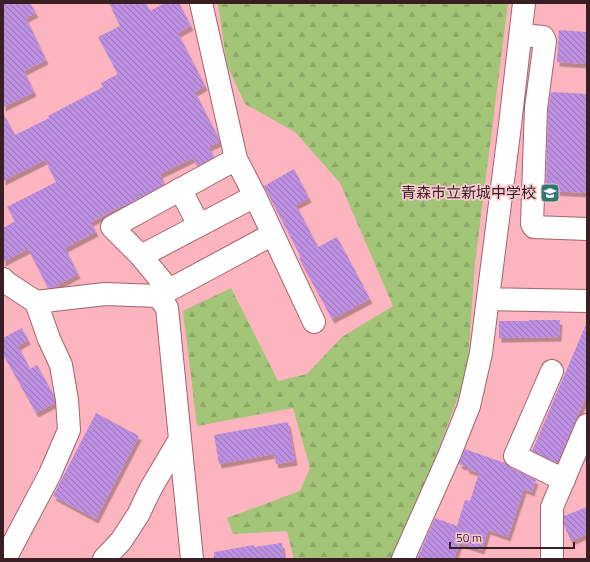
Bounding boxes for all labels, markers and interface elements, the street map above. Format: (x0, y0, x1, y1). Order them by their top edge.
place label: 青森市立新城中学校 (401, 181, 536, 204)
school or university icon: 青森市立新城中学校 (539, 182, 561, 204)
scale bar (450, 524, 574, 550)
text: 50 m (456, 528, 482, 547)

